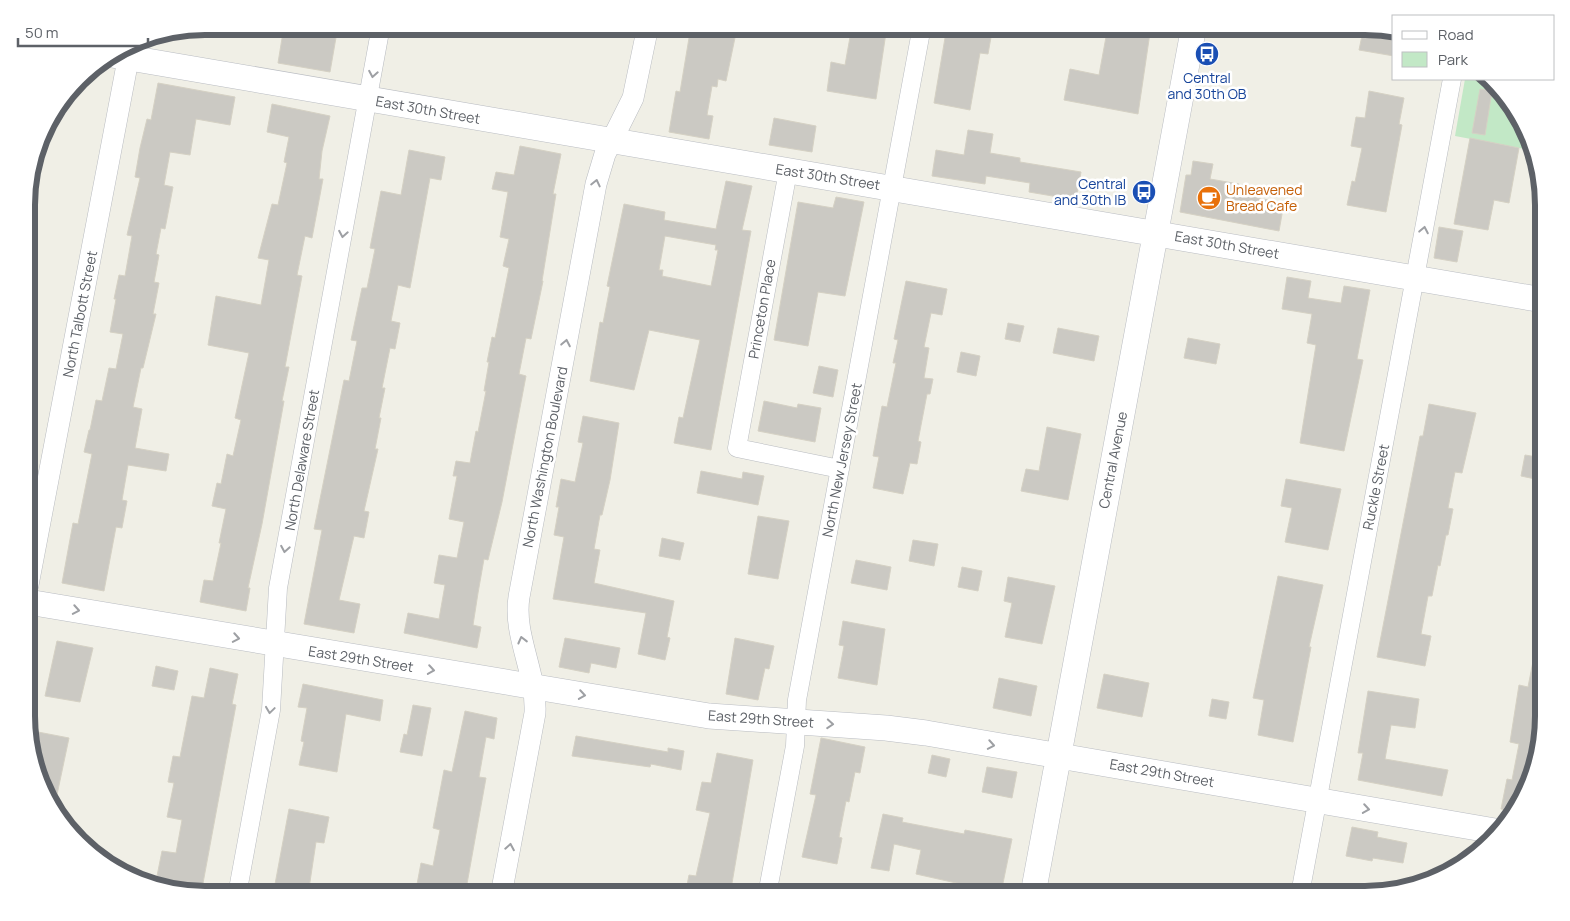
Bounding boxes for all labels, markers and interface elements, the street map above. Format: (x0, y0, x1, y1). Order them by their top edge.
scale bar (18, 15, 148, 47)
legend (1392, 15, 1555, 80)
text: 50 m (25, 22, 59, 43)
text: Road (1438, 24, 1474, 45)
bus stop icon: Central and 30th OB (1194, 41, 1220, 67)
text: Park (1438, 49, 1468, 70)
place label: Central and 30th OB (1168, 68, 1247, 103)
one-way arrow (368, 70, 378, 79)
street label: East 30th Street (374, 91, 482, 128)
street label: East 30th Street (774, 159, 882, 194)
place label: Central and 30th IB (1054, 174, 1126, 209)
one-way arrow (590, 179, 601, 188)
bus stop icon: Central and 30th IB (1131, 179, 1157, 205)
place label: Unleavened Bread Cafe (1226, 180, 1303, 215)
cafe icon: Unleavened Bread Cafe (1196, 185, 1222, 211)
street label: East 30th Street (1173, 226, 1281, 263)
one-way arrow (1418, 226, 1428, 234)
one-way arrow (339, 230, 349, 238)
street label: North Talbott Street (58, 248, 101, 379)
street label: Princeton Place (743, 258, 780, 360)
one-way arrow (561, 338, 571, 347)
street label: North Washington Boulevard (518, 365, 571, 549)
street label: North New Jersey Street (817, 381, 866, 539)
street label: North Delaware Street (280, 387, 323, 532)
street label: Central Avenue (1094, 410, 1131, 510)
street label: Ruckle Street (1358, 442, 1393, 532)
one-way arrow (280, 544, 291, 553)
one-way arrow (71, 605, 80, 615)
one-way arrow (231, 632, 240, 642)
one-way arrow (517, 636, 528, 645)
street label: East 29th Street (307, 641, 415, 676)
one-way arrow (426, 665, 435, 675)
one-way arrow (578, 690, 586, 700)
street label: East 29th Street (707, 705, 815, 732)
one-way arrow (266, 706, 276, 715)
one-way arrow (826, 719, 834, 730)
one-way arrow (987, 739, 995, 749)
street label: East 29th Street (1108, 754, 1216, 791)
one-way arrow (1361, 803, 1370, 813)
one-way arrow (505, 842, 515, 851)

